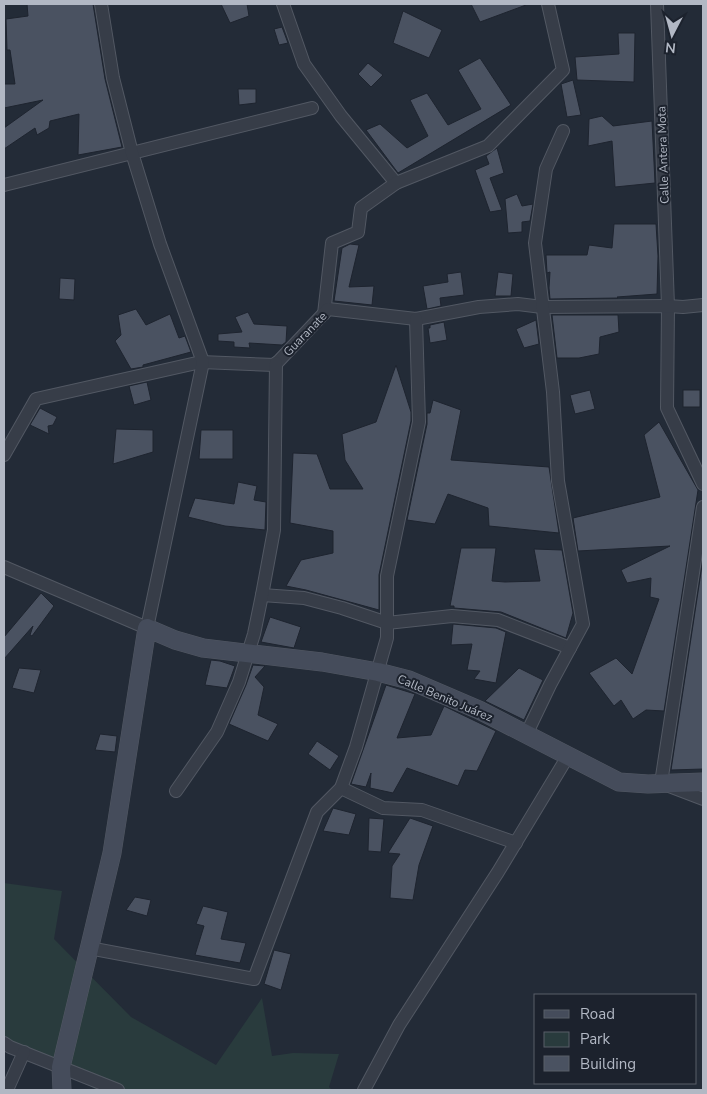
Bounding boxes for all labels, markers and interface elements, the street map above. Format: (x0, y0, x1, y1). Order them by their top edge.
north arrow (647, 10, 697, 60)
text: N (664, 37, 677, 57)
street label: Calle Antera Mota (653, 106, 673, 204)
street label: Guaranate (280, 308, 330, 360)
street label: Calle Benito Juárez (395, 671, 495, 725)
legend (534, 994, 697, 1084)
text: Road (580, 1004, 615, 1024)
text: Park (580, 1029, 610, 1049)
text: Building (580, 1054, 636, 1074)

